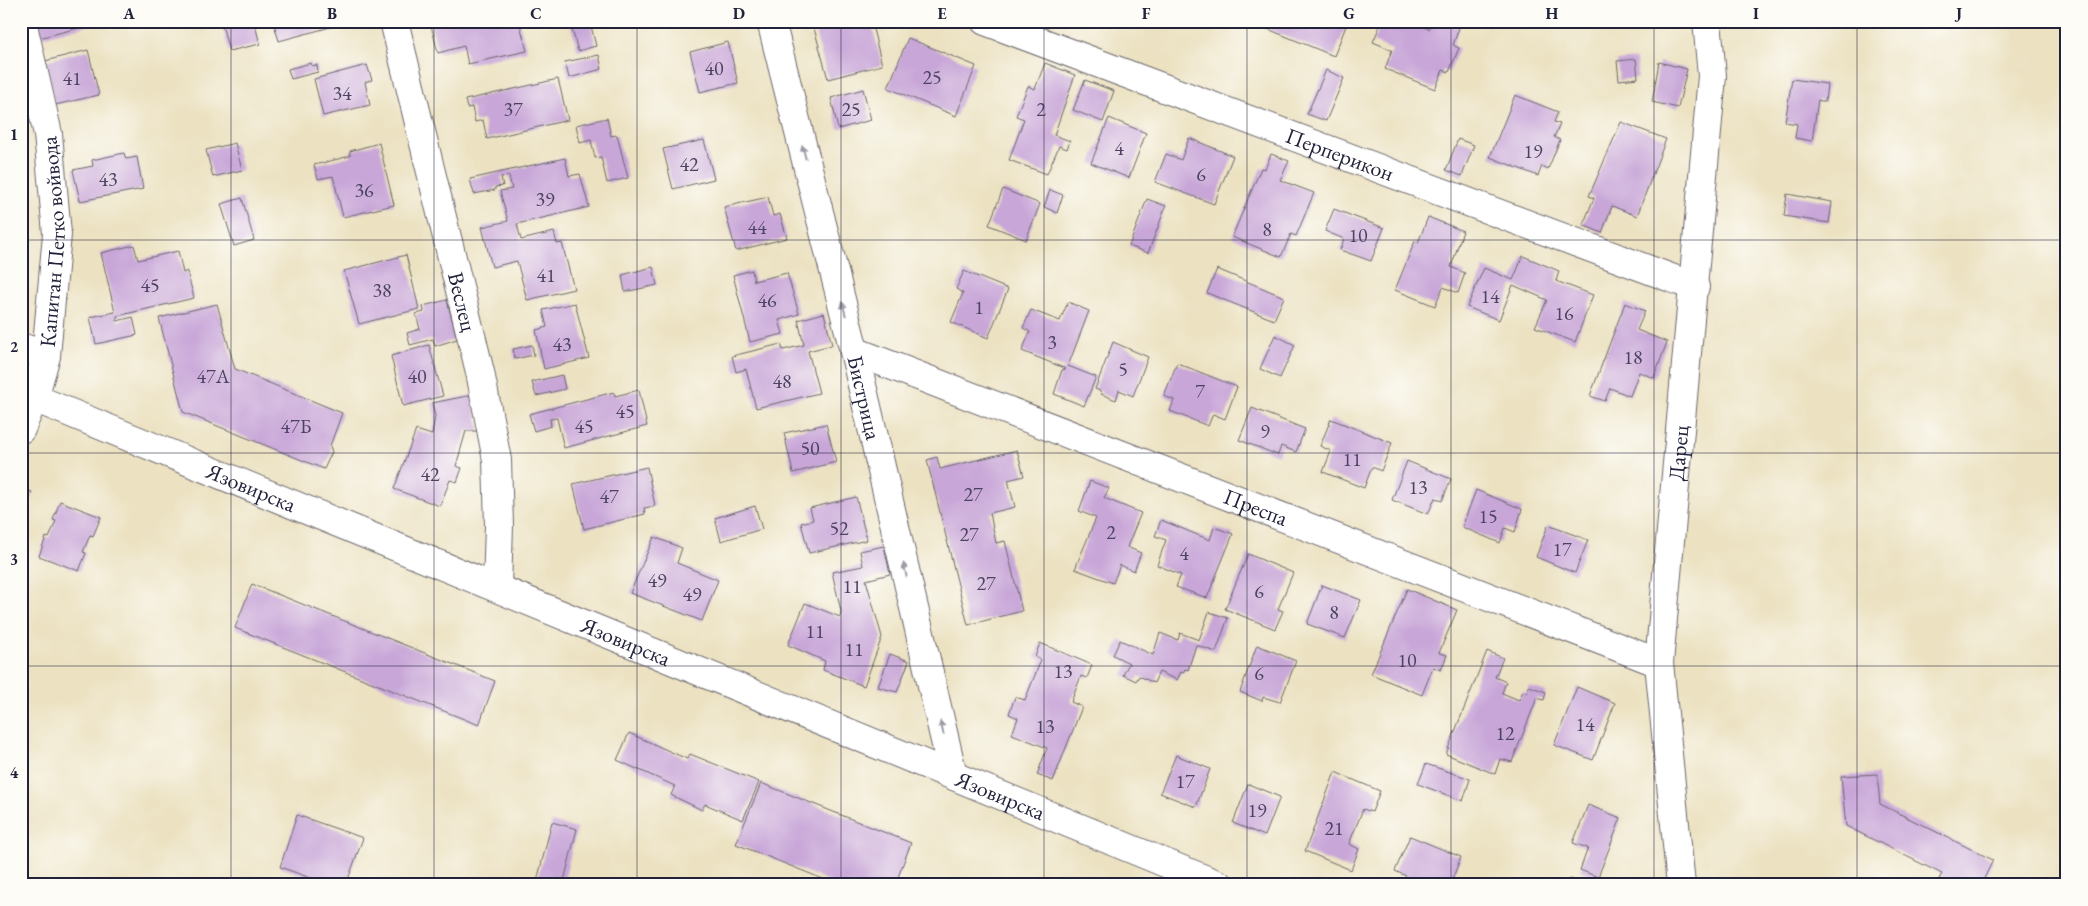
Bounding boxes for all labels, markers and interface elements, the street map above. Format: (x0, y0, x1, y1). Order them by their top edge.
text: A (122, 3, 135, 24)
text: B (327, 3, 337, 24)
text: C (530, 3, 542, 24)
text: D (733, 3, 745, 24)
text: E (937, 3, 947, 24)
text: F (1142, 3, 1151, 24)
text: G (1343, 3, 1355, 24)
text: H (1546, 3, 1559, 24)
text: I (1753, 3, 1759, 24)
text: J (1954, 3, 1962, 24)
house number: 40 (704, 55, 724, 81)
house number: 25 (922, 64, 942, 90)
house number: 41 (62, 65, 82, 91)
house number: 34 (332, 80, 352, 106)
house number: 37 (503, 96, 523, 122)
house number: 25 (841, 96, 861, 122)
house number: 2 (1036, 96, 1046, 122)
street label: Перперикон (1282, 121, 1398, 188)
text: 1 (10, 124, 18, 145)
street label: Капитан Петко войвода (33, 135, 72, 348)
house number: 4 (1114, 135, 1124, 161)
house number: 19 (1523, 138, 1543, 164)
one-way arrow (800, 144, 808, 159)
house number: 42 (679, 151, 699, 177)
house number: 6 (1196, 161, 1206, 187)
house number: 43 (98, 166, 118, 192)
house number: 36 (354, 177, 374, 203)
house number: 39 (535, 186, 555, 212)
house number: 44 (747, 214, 767, 240)
house number: 8 (1262, 216, 1272, 242)
house number: 10 (1348, 222, 1368, 248)
house number: 41 (536, 262, 556, 288)
street label: Веслец (441, 269, 484, 335)
house number: 45 (140, 272, 160, 298)
house number: 38 (372, 277, 392, 303)
house number: 14 (1480, 283, 1500, 309)
house number: 46 (757, 287, 777, 313)
house number: 1 (974, 294, 984, 320)
house number: 16 (1554, 300, 1574, 326)
one-way arrow (839, 302, 847, 317)
house number: 3 (1047, 329, 1057, 355)
house number: 43 (552, 331, 572, 357)
text: 2 (10, 336, 19, 357)
house number: 18 (1623, 344, 1643, 370)
street label: Бистрица (841, 353, 888, 443)
house number: 5 (1118, 356, 1128, 382)
house number: 47А (196, 363, 230, 389)
house number: 40 (407, 363, 427, 389)
house number: 48 (772, 368, 792, 394)
house number: 7 (1195, 378, 1205, 404)
house number: 45 (615, 398, 635, 424)
house number: 47Б (281, 413, 312, 439)
house number: 45 (574, 413, 594, 439)
house number: 9 (1260, 418, 1270, 444)
street label: Дарец (1662, 423, 1695, 482)
house number: 50 (800, 435, 820, 461)
house number: 11 (1342, 446, 1362, 472)
street label: Язовирска (201, 456, 300, 519)
house number: 42 (420, 461, 440, 487)
house number: 13 (1408, 474, 1428, 500)
house number: 27 (963, 481, 983, 507)
street label: Преспа (1219, 482, 1292, 533)
house number: 47 (599, 483, 619, 509)
house number: 15 (1478, 503, 1498, 529)
house number: 52 (829, 515, 849, 541)
house number: 2 (1106, 519, 1116, 545)
house number: 27 (959, 521, 979, 547)
house number: 17 (1552, 536, 1572, 562)
house number: 4 (1179, 540, 1189, 566)
text: 3 (10, 549, 18, 570)
one-way arrow (901, 562, 909, 577)
house number: 49 (647, 567, 667, 593)
house number: 27 (976, 570, 996, 596)
house number: 11 (842, 573, 862, 599)
house number: 6 (1254, 578, 1264, 604)
house number: 49 (682, 581, 702, 607)
house number: 8 (1329, 599, 1339, 625)
street label: Язовирска (576, 610, 675, 673)
house number: 11 (805, 618, 825, 644)
house number: 11 (844, 636, 864, 662)
house number: 10 (1397, 647, 1417, 673)
house number: 13 (1053, 658, 1073, 684)
house number: 6 (1254, 660, 1264, 686)
house number: 14 (1575, 711, 1595, 737)
house number: 13 (1035, 713, 1055, 739)
one-way arrow (938, 720, 946, 735)
house number: 12 (1495, 720, 1515, 746)
text: 4 (10, 762, 19, 783)
street label: Язовирска (950, 764, 1050, 827)
house number: 17 (1175, 768, 1195, 794)
house number: 19 (1247, 797, 1267, 823)
house number: 21 (1324, 815, 1344, 841)

